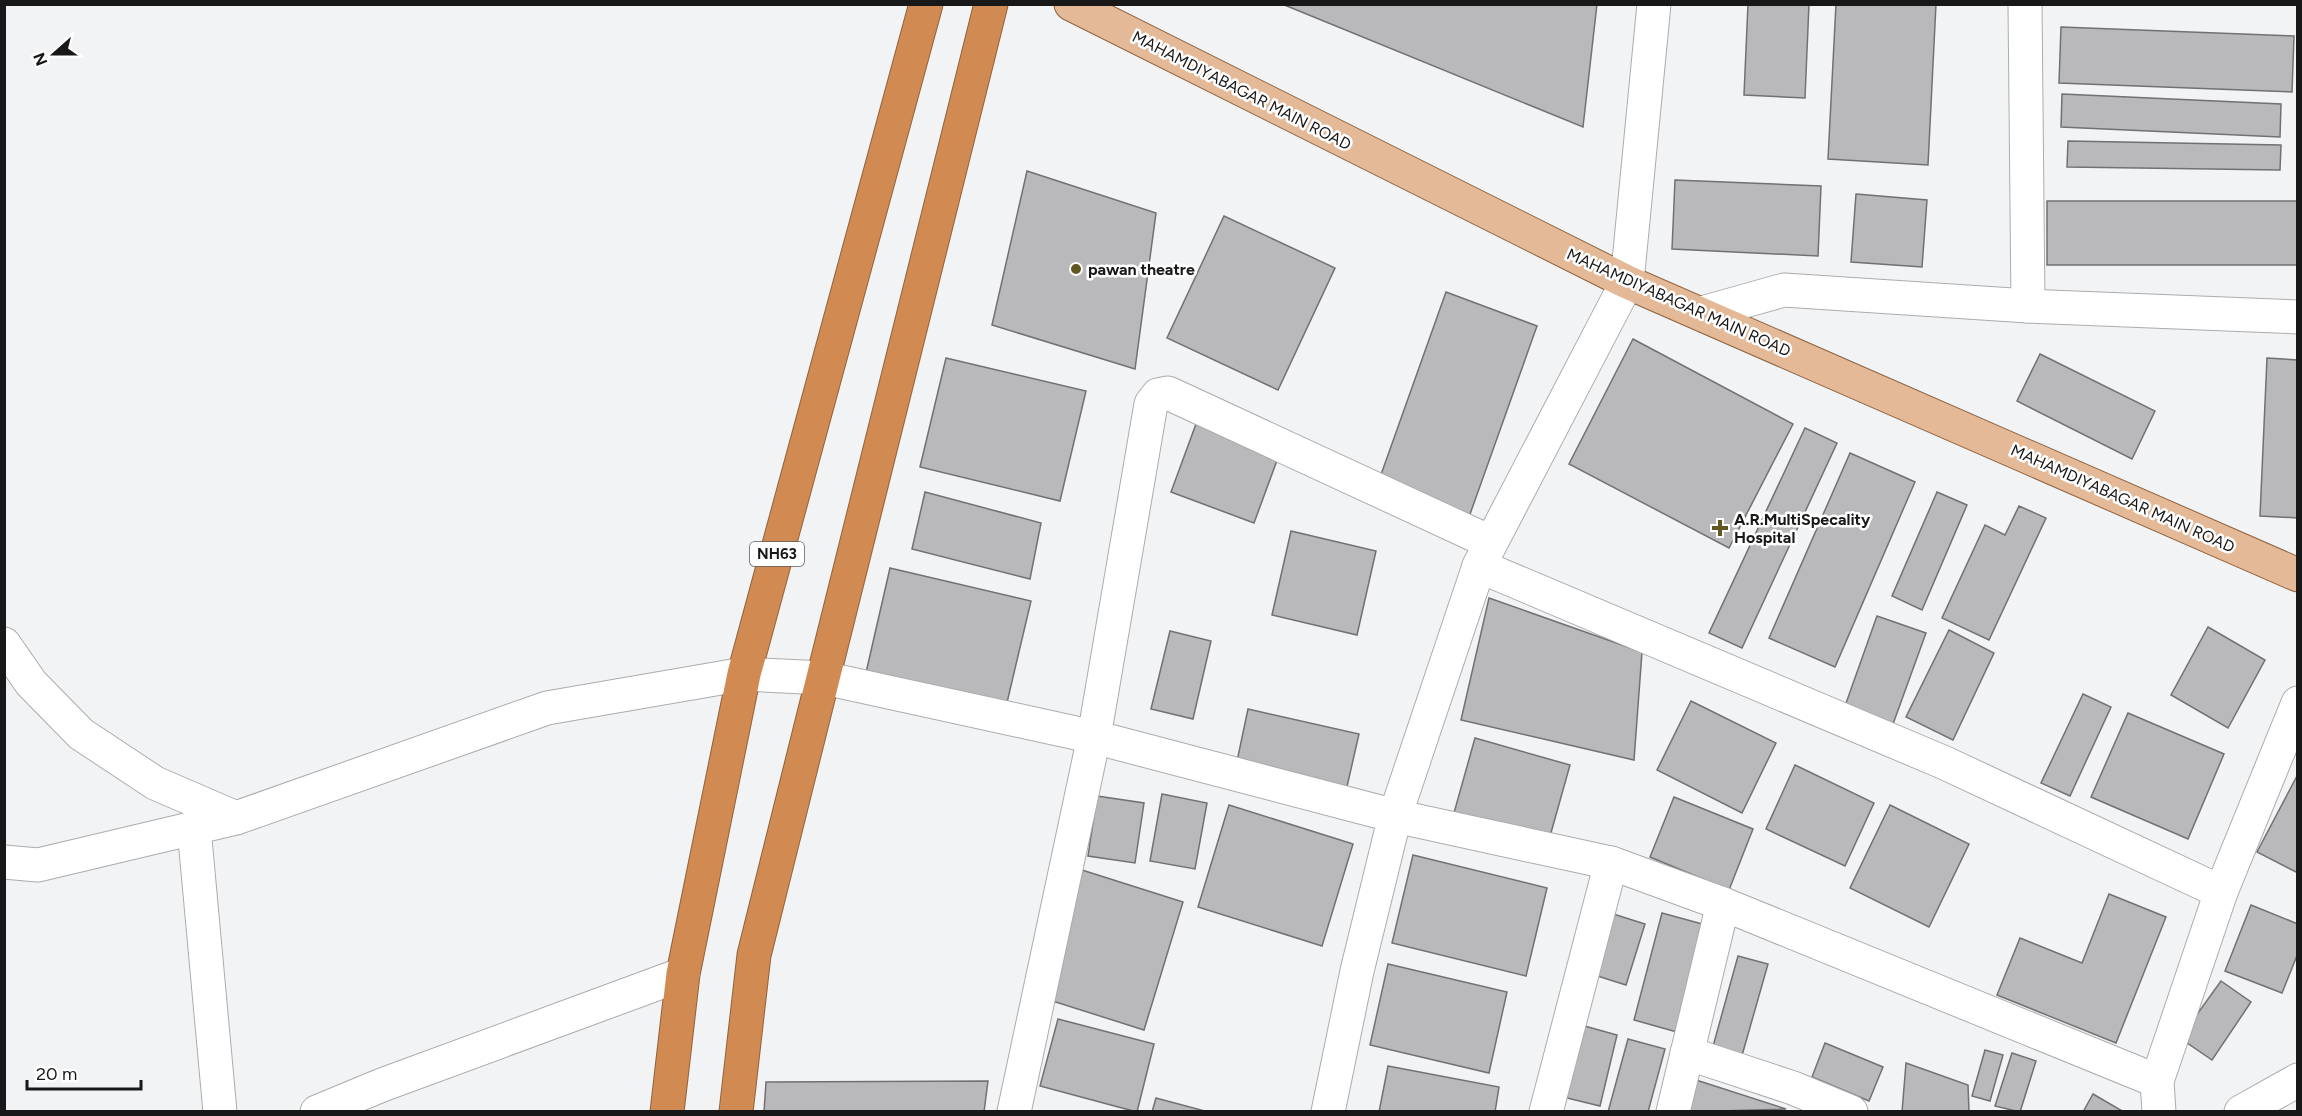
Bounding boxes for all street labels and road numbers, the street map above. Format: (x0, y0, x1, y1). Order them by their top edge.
street label: MAHAMDIYABAGAR MAIN ROAD (1129, 27, 1354, 154)
street label: MAHAMDIYABAGAR MAIN ROAD (1564, 244, 1794, 361)
street label: MAHAMDIYABAGAR MAIN ROAD (2008, 440, 2238, 557)
road number: NH63 (750, 542, 804, 566)

